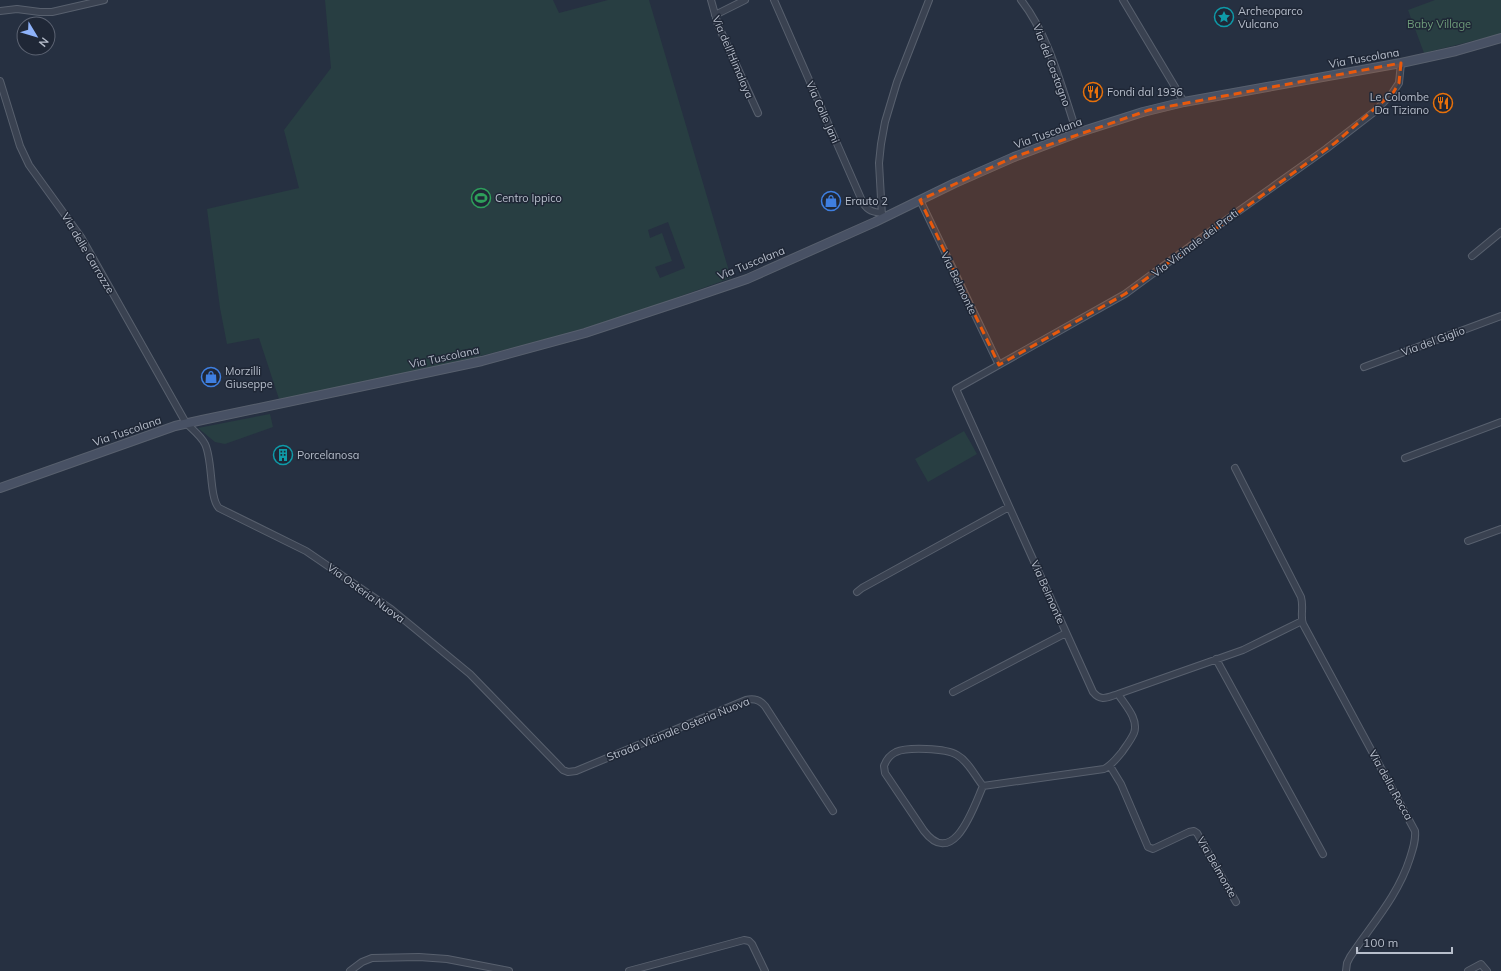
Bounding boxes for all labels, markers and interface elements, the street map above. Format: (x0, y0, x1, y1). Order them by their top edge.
place label: Archeoparco Vulcano (1238, 4, 1303, 31)
place icon: Archeoparco Vulcano (1213, 6, 1235, 28)
street label: Via dell'Himalaya (709, 13, 757, 101)
north arrow (16, 16, 56, 56)
park label: Baby Village (1407, 17, 1471, 31)
street label: Via del Castagno (1030, 22, 1074, 108)
text: N (36, 35, 52, 50)
street label: Via Tuscolana (1328, 45, 1400, 71)
street label: Via Colle Jani (803, 79, 843, 145)
restaurant icon: Fondi dal 1936 (1082, 81, 1104, 103)
place label: Fondi dal 1936 (1107, 85, 1183, 99)
place label: Le Colombe Da Tiziano (1370, 90, 1429, 117)
restaurant icon: Le Colombe Da Tiziano (1432, 92, 1454, 114)
street label: Via Tuscolana (1012, 114, 1084, 152)
sports icon: Centro Ippico (470, 187, 492, 209)
shop icon: Erauto 2 (820, 190, 842, 212)
place label: Centro Ippico (495, 191, 562, 205)
place label: Erauto 2 (845, 194, 888, 208)
street label: Via Vicinale dei Prati (1149, 206, 1241, 280)
street label: Via delle Carrozze (58, 210, 118, 296)
street label: Via Tuscolana (715, 243, 787, 283)
street label: Via Belmonte (938, 249, 980, 317)
street label: Via del Giglio (1399, 323, 1467, 359)
street label: Via Tuscolana (408, 343, 480, 371)
place label: Morzilli Giuseppe (225, 364, 273, 391)
shop icon: Morzilli Giuseppe (200, 366, 222, 388)
street label: Via Tuscolana (91, 413, 163, 449)
building icon: Porcelanosa (272, 444, 294, 466)
place label: Porcelanosa (297, 448, 359, 462)
street label: Via Belmonte (1028, 558, 1068, 626)
street label: Via Osteria Nuova (324, 560, 408, 626)
street label: Strada Vicinale Osteria Nuova (604, 694, 752, 764)
street label: Via della Rocca (1366, 747, 1416, 823)
street label: Via Belmonte (1194, 834, 1240, 900)
scale bar (1357, 929, 1452, 955)
text: 100 m (1363, 935, 1398, 950)

